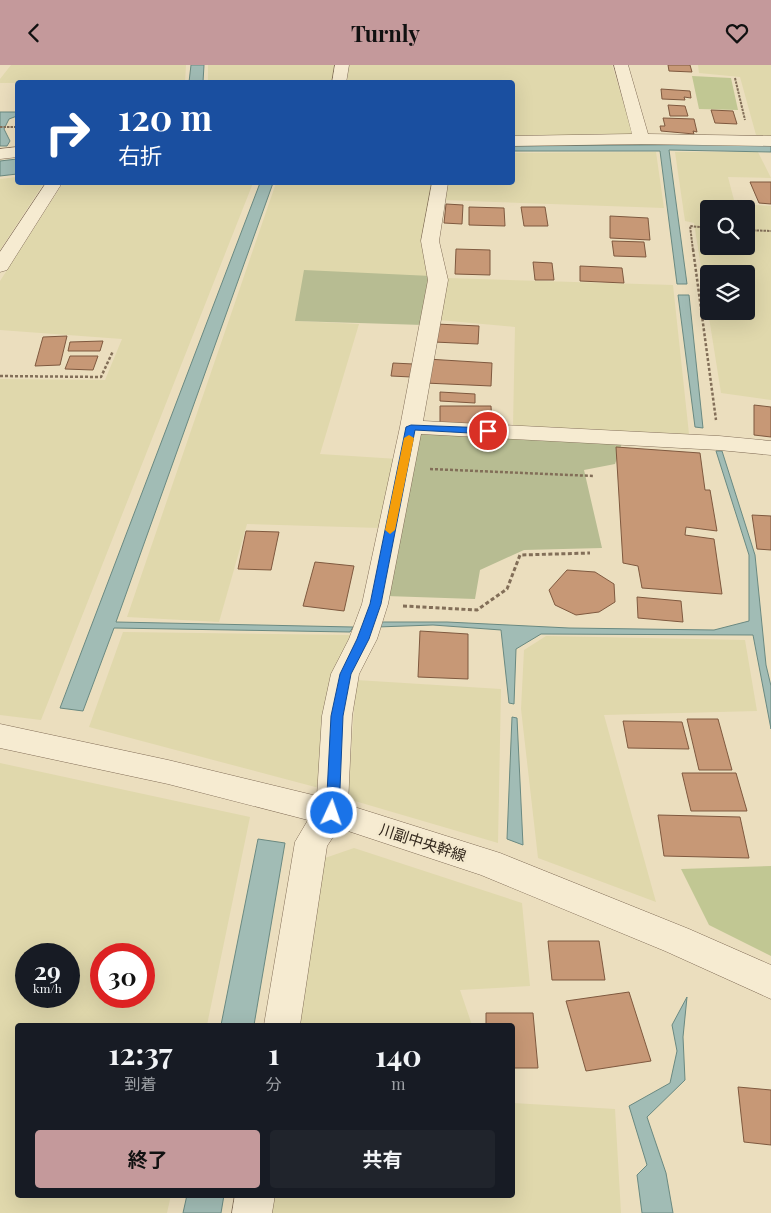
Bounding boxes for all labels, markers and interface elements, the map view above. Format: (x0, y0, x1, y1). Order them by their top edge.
text: Turnly (351, 18, 420, 48)
icon: back (20, 19, 48, 47)
icon: heart (723, 19, 751, 47)
text: 120 m (118, 93, 212, 140)
icon: right (35, 100, 100, 165)
text: 右折 (118, 140, 162, 170)
map controls (700, 200, 755, 320)
button: search (700, 200, 755, 255)
button: layers (700, 265, 755, 320)
pin (467, 410, 509, 452)
icon: arrive (474, 417, 502, 445)
position arrow (305, 786, 357, 838)
street label: 川副中央幹線 (377, 819, 469, 865)
speed limit sign: 30 (90, 943, 155, 1008)
text: 29 (34, 953, 61, 986)
text: km/h (33, 980, 62, 996)
text: 12:37 (108, 1033, 172, 1073)
text: 1 (268, 1033, 279, 1073)
text: 140 (375, 1035, 422, 1075)
text: 到着 (124, 1073, 156, 1094)
text: 分 (266, 1073, 282, 1094)
text: m (391, 1073, 405, 1094)
button: 終了 (35, 1130, 260, 1188)
button: 共有 (270, 1130, 495, 1188)

